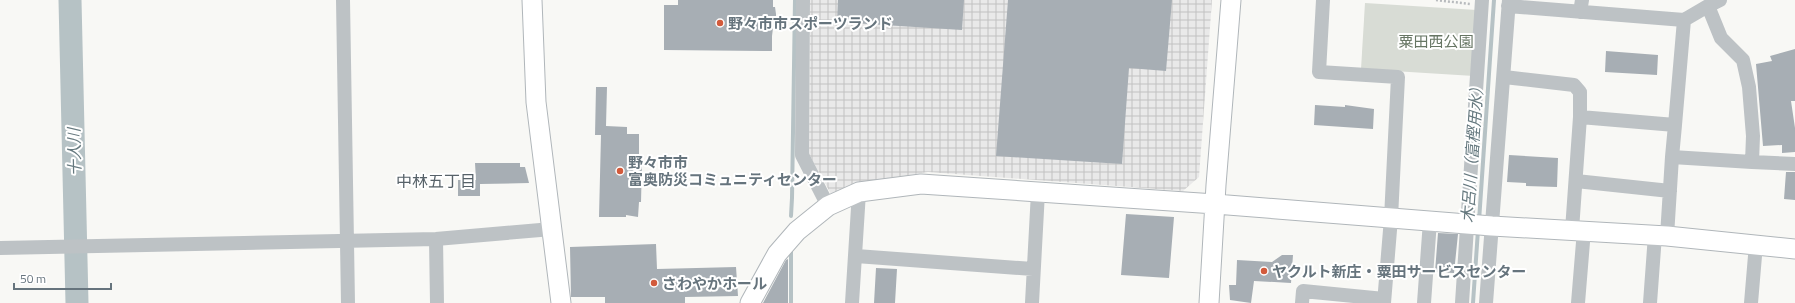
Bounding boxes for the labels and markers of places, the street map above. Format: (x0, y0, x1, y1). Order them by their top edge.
place label: 野々市市スポーツランド (728, 12, 893, 35)
marker: 野々市市スポーツランド (715, 18, 725, 28)
place label: 野々市市 富奥防災コミュニティセンター (628, 151, 837, 191)
marker: 野々市市 富奥防災コミュニティセンター (615, 166, 625, 176)
place label: ヤクルト新庄・粟田サービスセンター (1272, 260, 1527, 283)
marker: ヤクルト新庄・粟田サービスセンター (1259, 266, 1269, 276)
place label: さわやかホール (662, 272, 767, 295)
marker: さわやかホール (649, 278, 659, 288)

